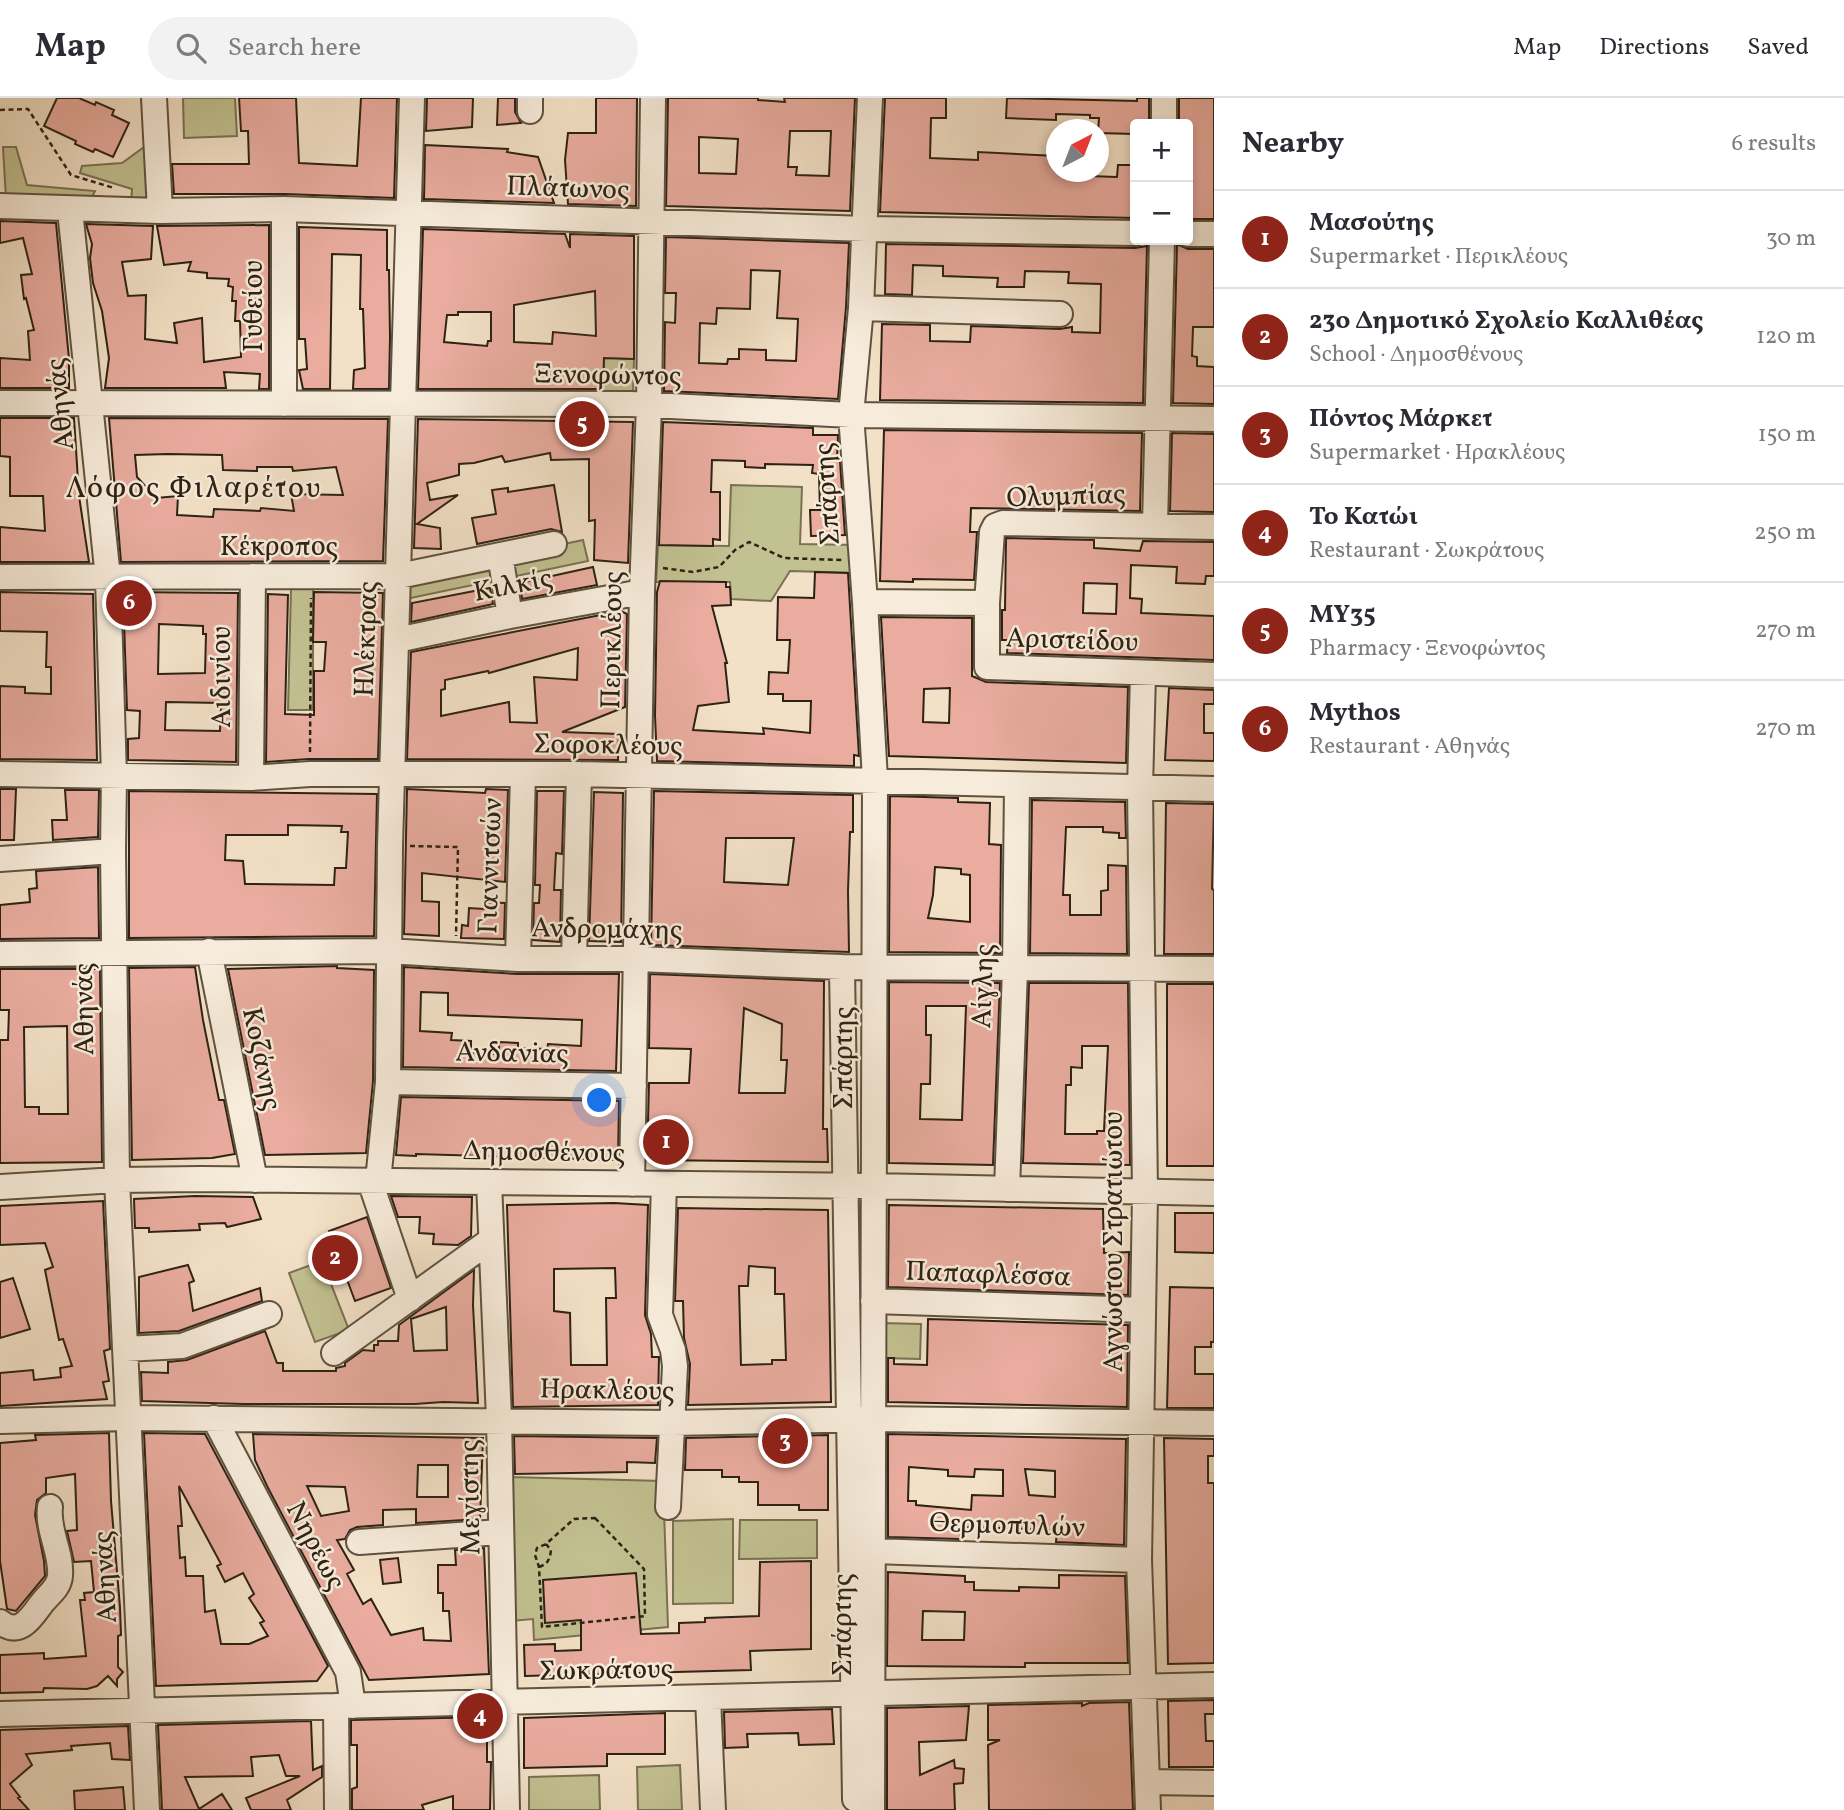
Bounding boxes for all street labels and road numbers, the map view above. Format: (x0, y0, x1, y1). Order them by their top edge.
street label: Πλάτωνος (506, 167, 630, 211)
street label: Γυθείου (235, 260, 274, 352)
street label: Ξενοφώντος (534, 355, 682, 397)
street label: Αθηνάς (37, 356, 85, 452)
street label: Σπάρτης (805, 441, 851, 547)
street label: Ολυμπίας (1006, 475, 1126, 519)
street label: Κέκροπος (220, 528, 338, 567)
street label: Κιλκίς (470, 559, 556, 613)
street label: Περικλέους (592, 571, 634, 709)
street label: Ηλέκτρας (345, 580, 389, 698)
street label: Αριστείδου (1005, 619, 1139, 663)
street label: Αιδινίου (203, 626, 242, 728)
street label: Σοφοκλέους (533, 725, 683, 767)
street label: Γιαννιτσών (469, 797, 513, 935)
street label: Ανδρομάχης (531, 909, 683, 951)
street label: Αίγλης (963, 943, 1005, 1029)
street label: Αθηνάς (65, 962, 105, 1056)
street label: Κοζάνης (231, 1004, 291, 1114)
street label: Σπάρτης (825, 1006, 864, 1110)
street label: Ανδανiας (455, 1034, 569, 1074)
street label: Αγνώστου Στρατιώτου (1095, 1111, 1134, 1373)
street label: Δημοσθένους (462, 1132, 626, 1174)
street label: Παπαφλέσσα (904, 1253, 1072, 1297)
street label: Ηρακλέους (539, 1370, 675, 1412)
street label: Μεγίστης (450, 1439, 492, 1555)
street label: Νηρέως (275, 1495, 355, 1597)
street label: Θερμοπυλών (929, 1504, 1086, 1548)
street label: Αθηνάς (84, 1530, 128, 1624)
street label: Σπάρτης (824, 1573, 863, 1677)
street label: Σωκράτους (538, 1650, 674, 1692)

